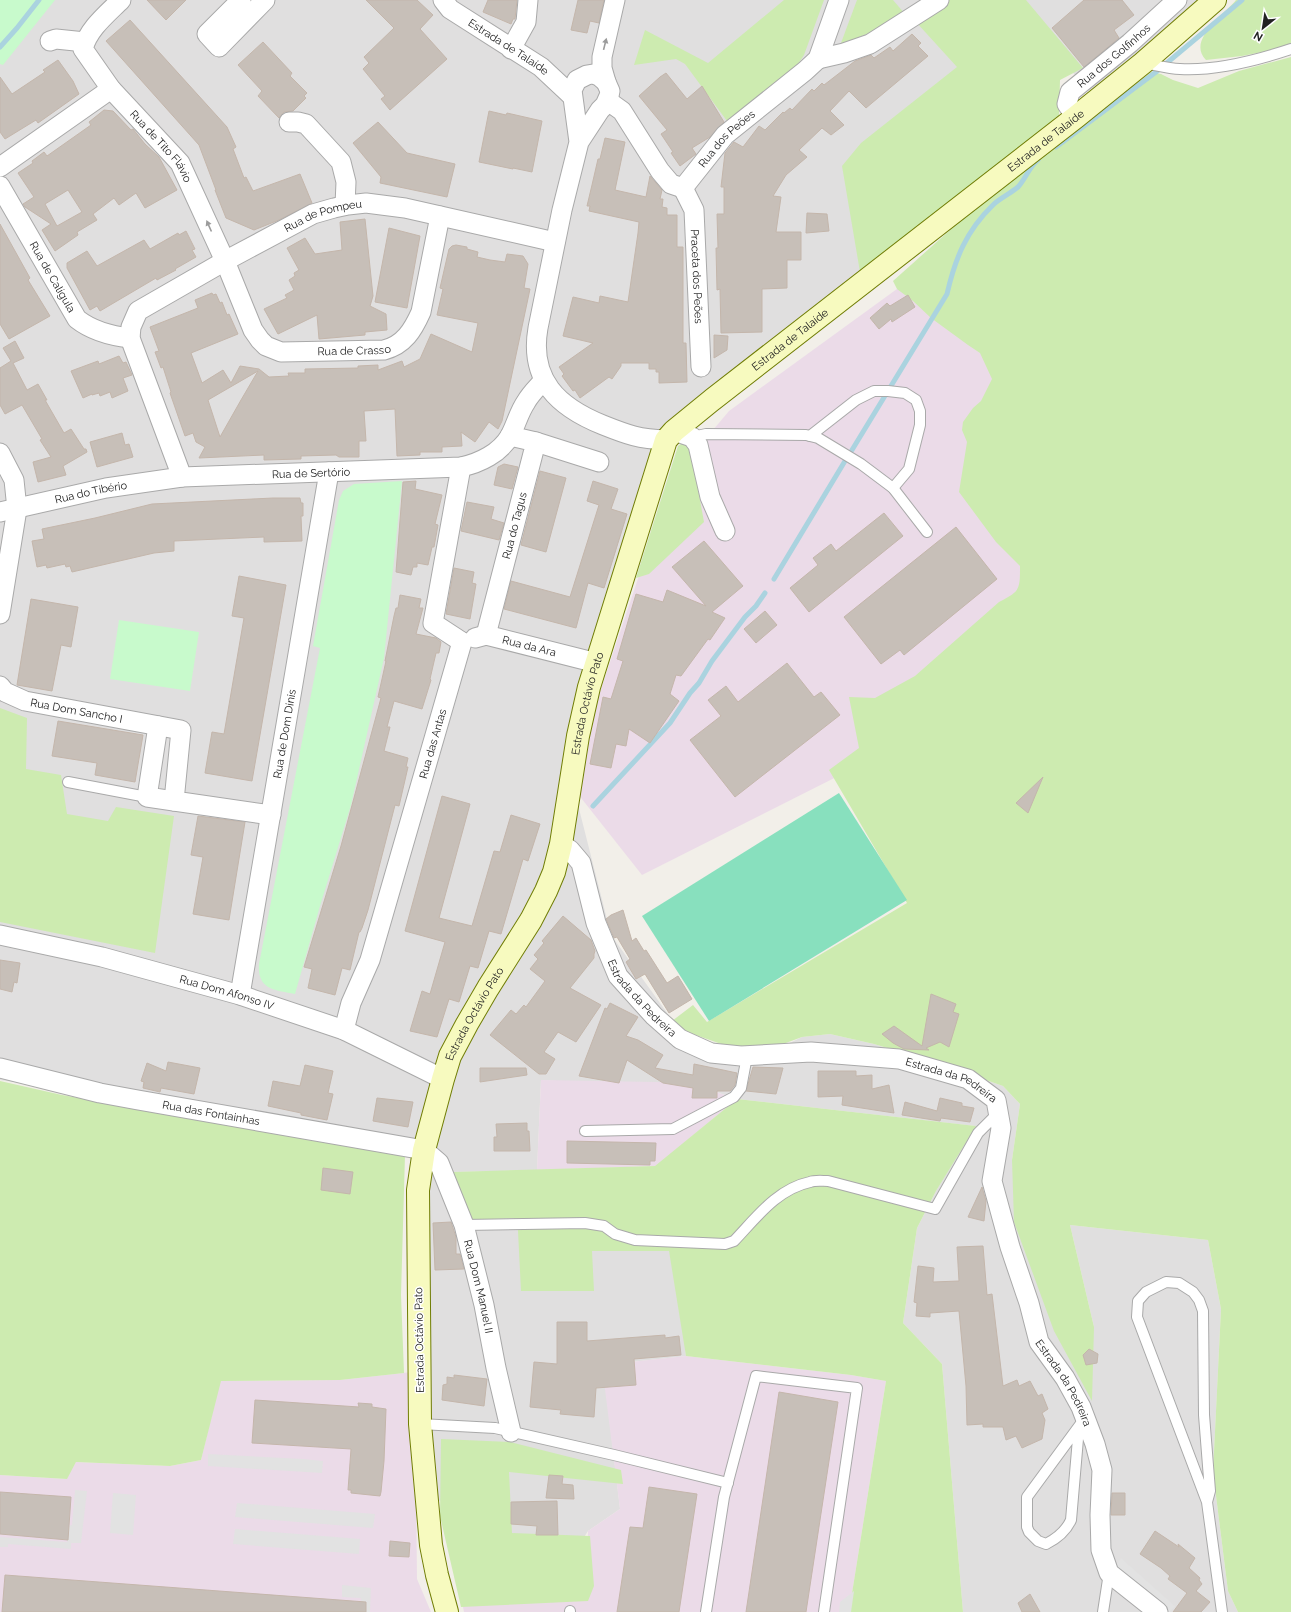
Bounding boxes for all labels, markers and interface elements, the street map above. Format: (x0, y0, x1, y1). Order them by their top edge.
north arrow (1243, 8, 1283, 48)
street label: Estrada de Talaíde (466, 16, 552, 78)
street label: Rua dos Golfinhos (1075, 22, 1153, 90)
text: N (1251, 28, 1265, 44)
one-way arrow (603, 37, 609, 50)
street label: Estrada de Talaíde (1005, 107, 1087, 175)
street label: Rua de Tito Flávio (127, 108, 194, 185)
street label: Rua dos Peões (696, 108, 758, 170)
street label: Rua de Pompeu (282, 198, 363, 235)
one-way arrow (206, 220, 212, 231)
street label: Praceta dos Peões (688, 229, 705, 324)
street label: Rua de Calígula (27, 239, 78, 315)
street label: Estrada de Talaíde (749, 306, 831, 374)
street label: Rua de Crasso (317, 342, 393, 358)
street label: Rua de Sertório (272, 466, 351, 481)
street label: Rua do Tibério (54, 479, 128, 506)
street label: Rua do Tagus (500, 491, 530, 561)
street label: Rua da Ara (501, 633, 557, 659)
street label: Estrada Octávio Pato (569, 650, 607, 756)
street label: Rua de Dom Dinis (271, 688, 299, 779)
street label: Rua Dom Sancho I (29, 696, 123, 726)
street label: Rua das Antas (417, 708, 449, 780)
street label: Estrada da Pedreira (605, 957, 679, 1040)
street label: Estrada Octávio Pato (443, 965, 507, 1062)
street label: Rua Dom Afonso IV (178, 973, 276, 1013)
street label: Estrada da Pedreira (904, 1055, 999, 1105)
street label: Rua das Fontainhas (161, 1098, 261, 1128)
street label: Rua Dom Manuel II (461, 1238, 495, 1334)
street label: Estrada Octávio Pato (412, 1287, 427, 1393)
street label: Estrada da Pedreira (1032, 1337, 1094, 1428)

